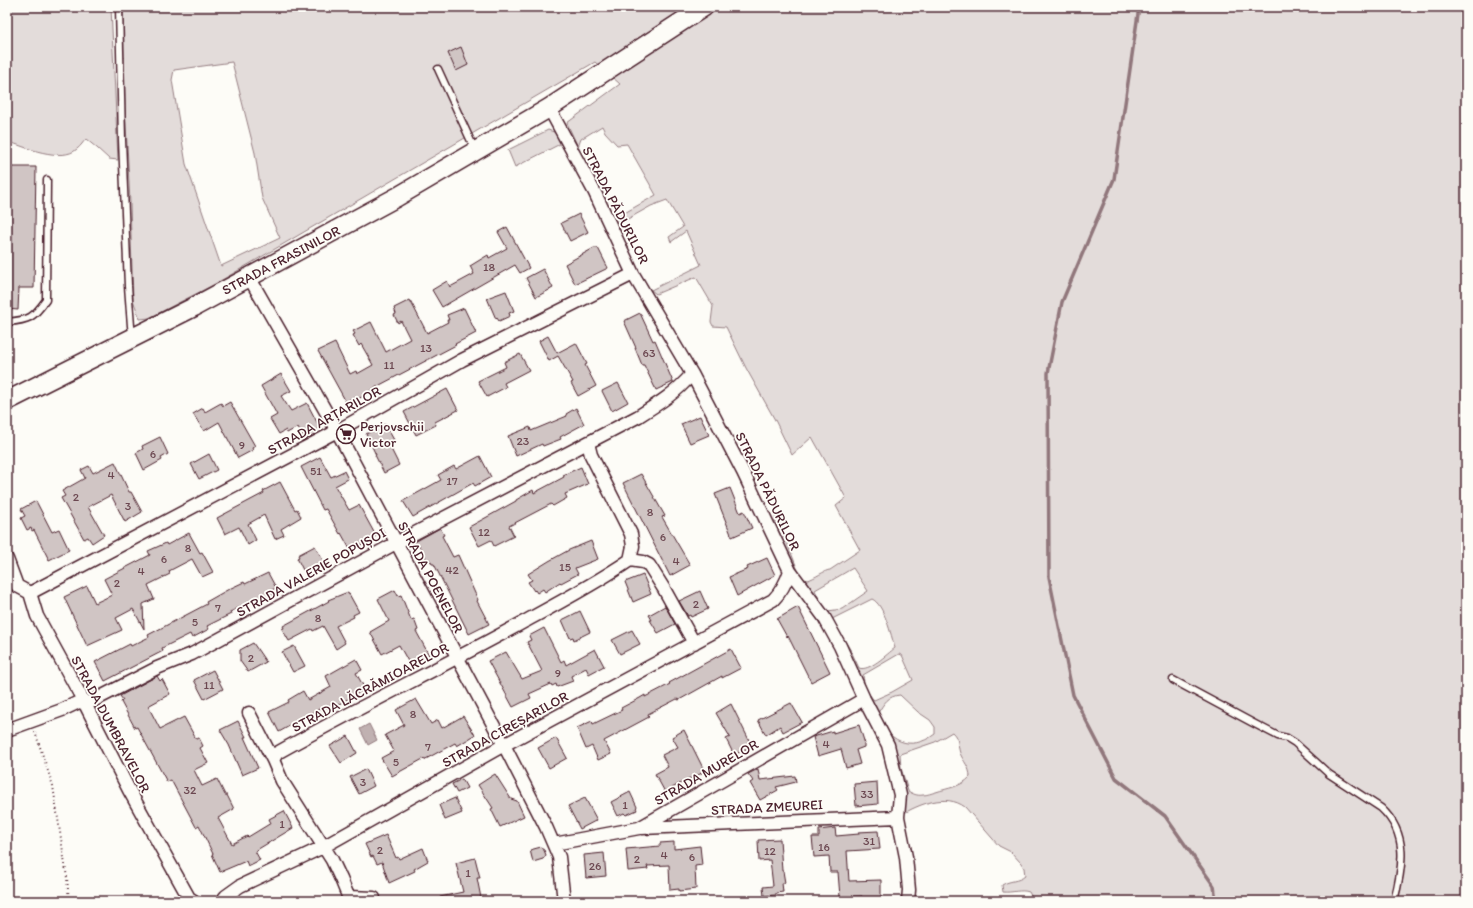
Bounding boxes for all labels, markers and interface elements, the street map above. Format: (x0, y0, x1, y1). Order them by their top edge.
street label: STRADA PĂDURILOR (579, 144, 653, 267)
street label: STRADA FRASINILOR (219, 222, 343, 299)
house number: 18 (483, 260, 495, 274)
house number: 13 (420, 341, 433, 355)
house number: 63 (643, 346, 656, 360)
house number: 11 (383, 358, 395, 372)
street label: STRADA ARȚARILOR (265, 382, 384, 459)
place label: Perjovschii Victor (360, 418, 424, 451)
supermarket icon: Perjovschii Victor (335, 423, 357, 445)
street label: STRADA PĂDURILOR (731, 429, 804, 554)
house number: 23 (517, 434, 530, 448)
house number: 9 (239, 438, 245, 452)
house number: 6 (150, 447, 156, 461)
house number: 51 (310, 464, 322, 478)
house number: 4 (107, 468, 115, 482)
house number: 17 (446, 474, 458, 488)
house number: 2 (73, 490, 80, 504)
house number: 3 (125, 499, 132, 513)
house number: 8 (647, 505, 654, 519)
street label: STRADA POENELOR (394, 519, 467, 636)
street label: STRADA VALERIE POPUȘOI (233, 524, 389, 621)
house number: 12 (478, 525, 491, 539)
house number: 6 (660, 530, 666, 544)
house number: 8 (185, 541, 192, 555)
house number: 6 (161, 552, 167, 566)
house number: 4 (672, 554, 680, 568)
house number: 15 (559, 560, 571, 574)
house number: 42 (445, 563, 459, 577)
house number: 4 (137, 564, 145, 578)
house number: 2 (114, 576, 121, 590)
house number: 2 (693, 597, 700, 611)
house number: 7 (215, 601, 221, 615)
house number: 8 (315, 611, 322, 625)
house number: 5 (192, 615, 198, 629)
street label: STRADA LĂCRĂMIOARELOR (289, 639, 452, 736)
house number: 2 (248, 651, 255, 665)
street label: STRADA DUMBRAVELOR (67, 653, 154, 796)
house number: 9 (555, 666, 561, 680)
house number: 11 (203, 678, 215, 692)
street label: STRADA CIREȘARILOR (439, 687, 572, 771)
house number: 8 (410, 707, 417, 721)
street label: STRADA MURELOR (651, 736, 762, 809)
house number: 4 (822, 737, 830, 751)
house number: 7 (425, 740, 431, 754)
house number: 5 (393, 755, 399, 769)
house number: 3 (360, 775, 367, 789)
house number: 32 (184, 783, 197, 797)
house number: 33 (860, 787, 874, 801)
street label: STRADA ZMEUREI (711, 796, 823, 819)
house number: 1 (622, 798, 628, 812)
house number: 1 (279, 817, 285, 831)
house number: 31 (863, 834, 875, 848)
house number: 16 (818, 840, 830, 854)
house number: 2 (377, 843, 384, 857)
house number: 12 (764, 844, 777, 858)
house number: 4 (660, 848, 668, 862)
house number: 6 (689, 850, 695, 864)
house number: 2 (634, 852, 641, 866)
house number: 26 (589, 859, 601, 873)
house number: 1 (465, 866, 471, 880)

